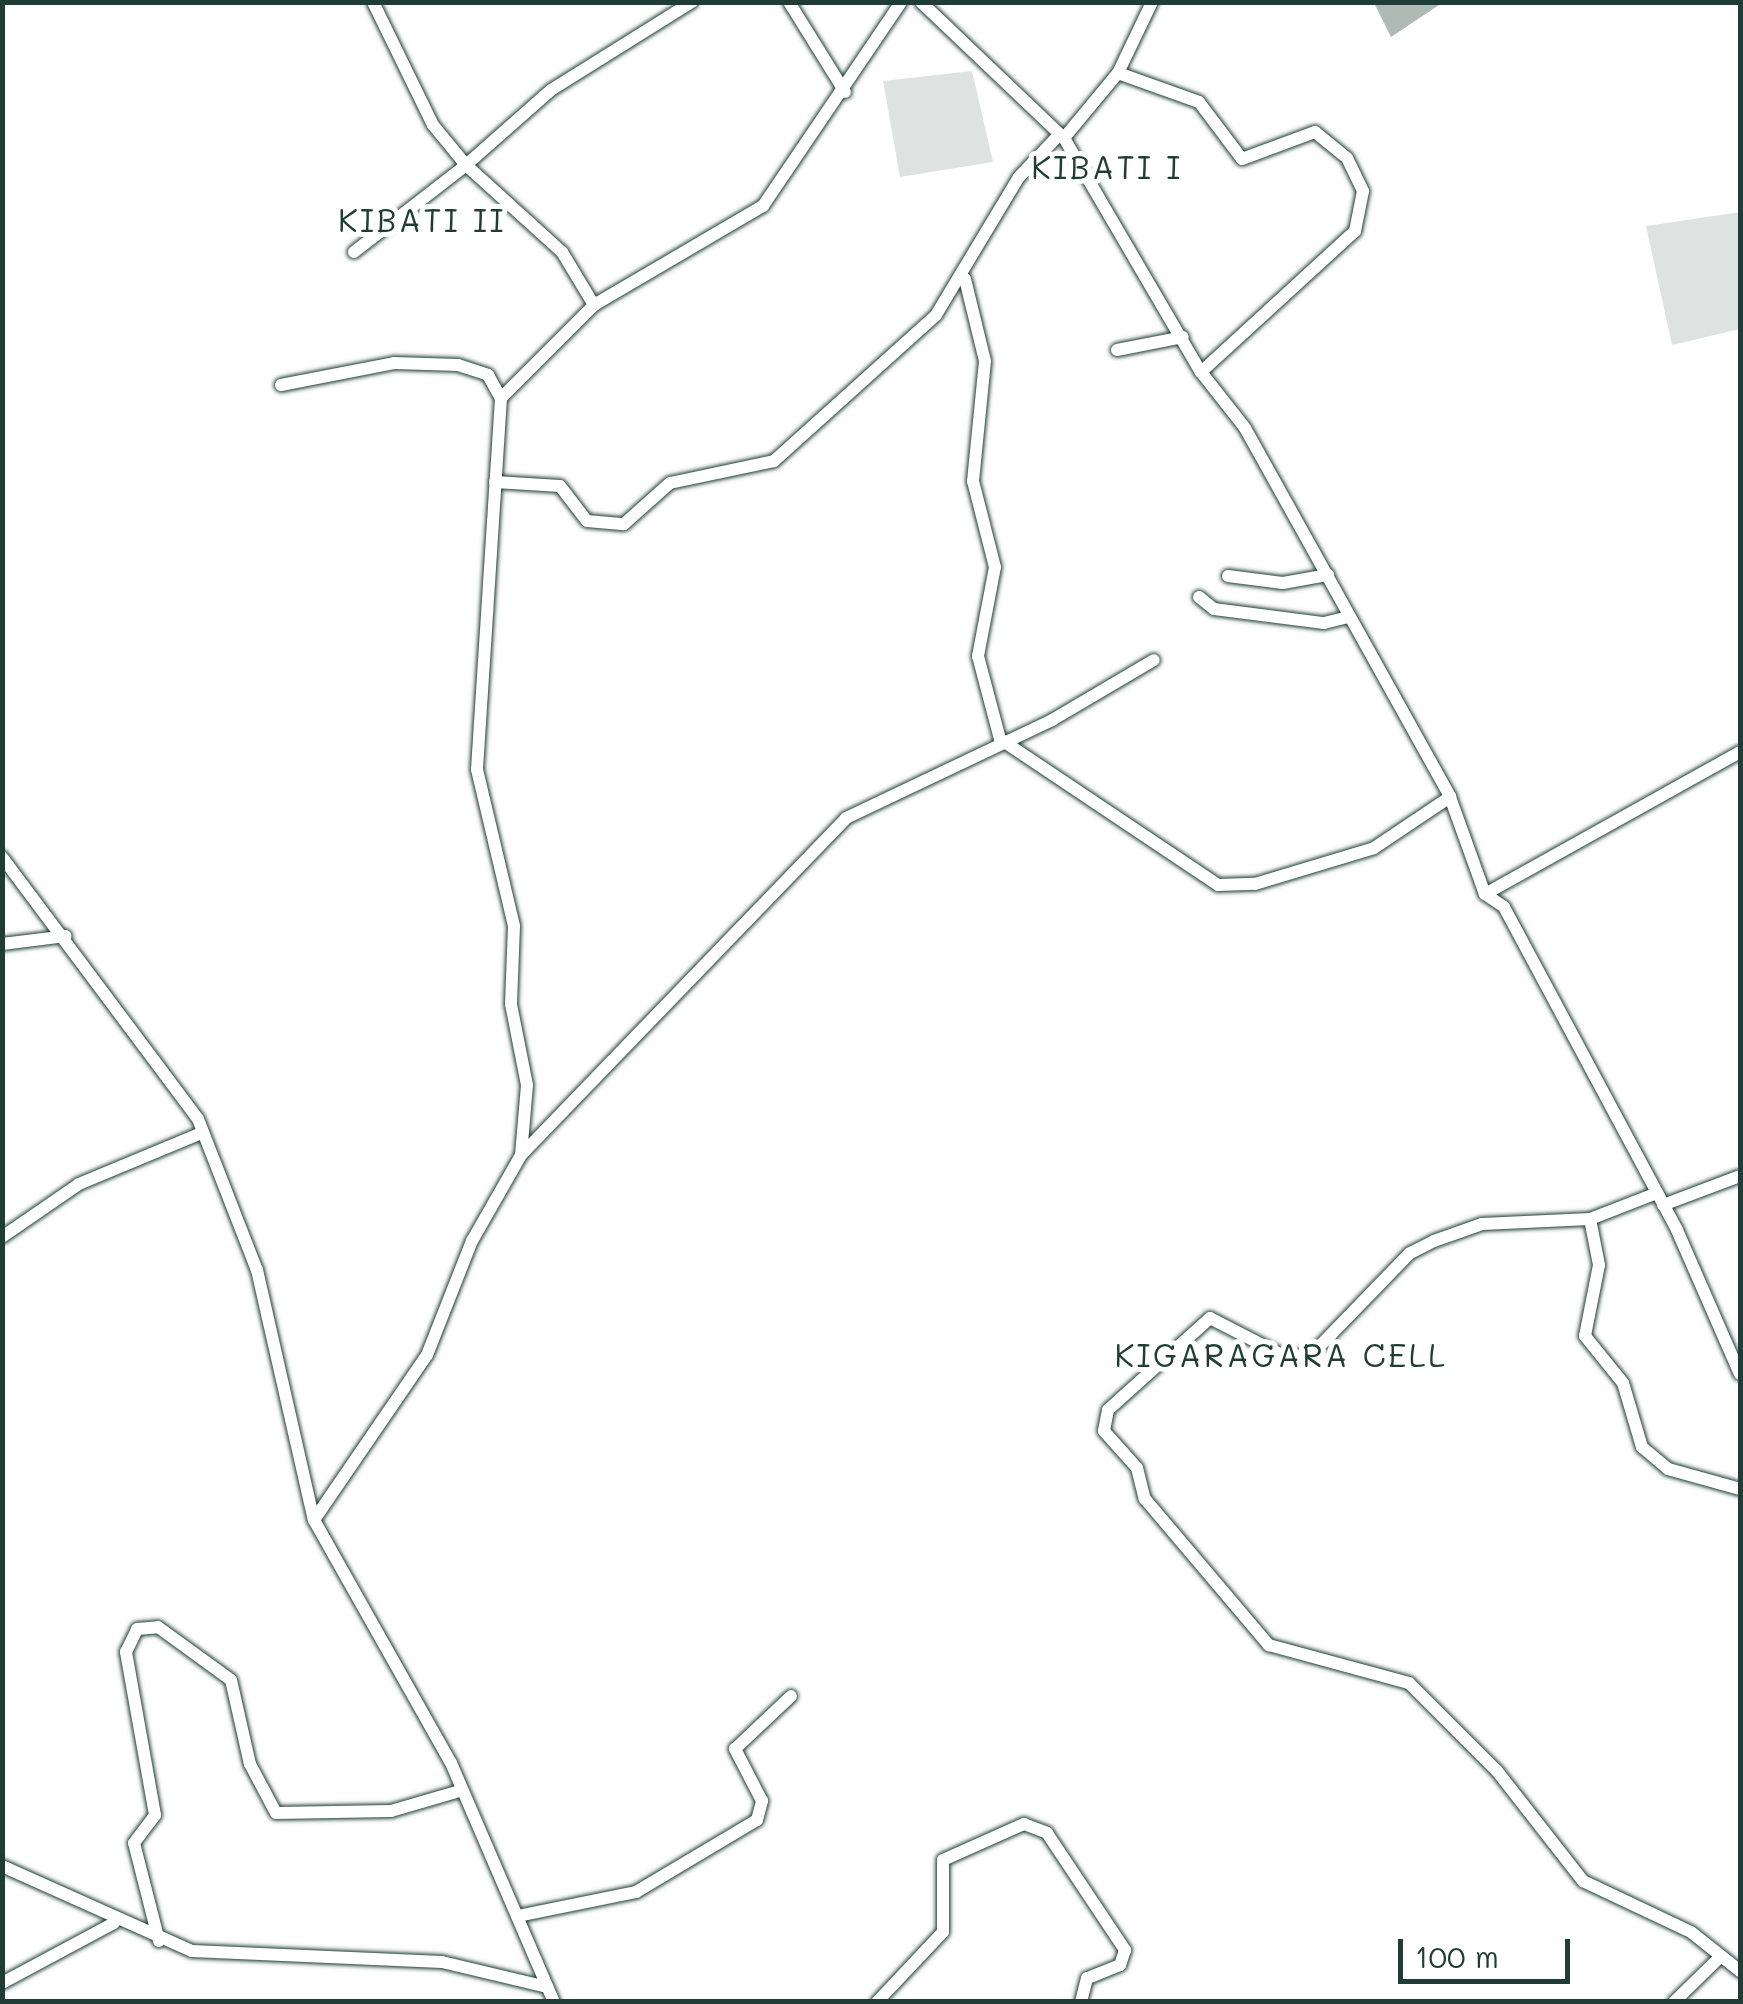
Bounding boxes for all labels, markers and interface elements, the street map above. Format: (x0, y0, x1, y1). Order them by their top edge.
district label: KIBATI I (1031, 147, 1183, 185)
district label: KIBATI II (338, 200, 506, 238)
district label: KIGARAGARA CELL (1114, 1335, 1448, 1373)
scale bar (1403, 1919, 1576, 1981)
text: 100 m (1415, 1936, 1499, 1976)

